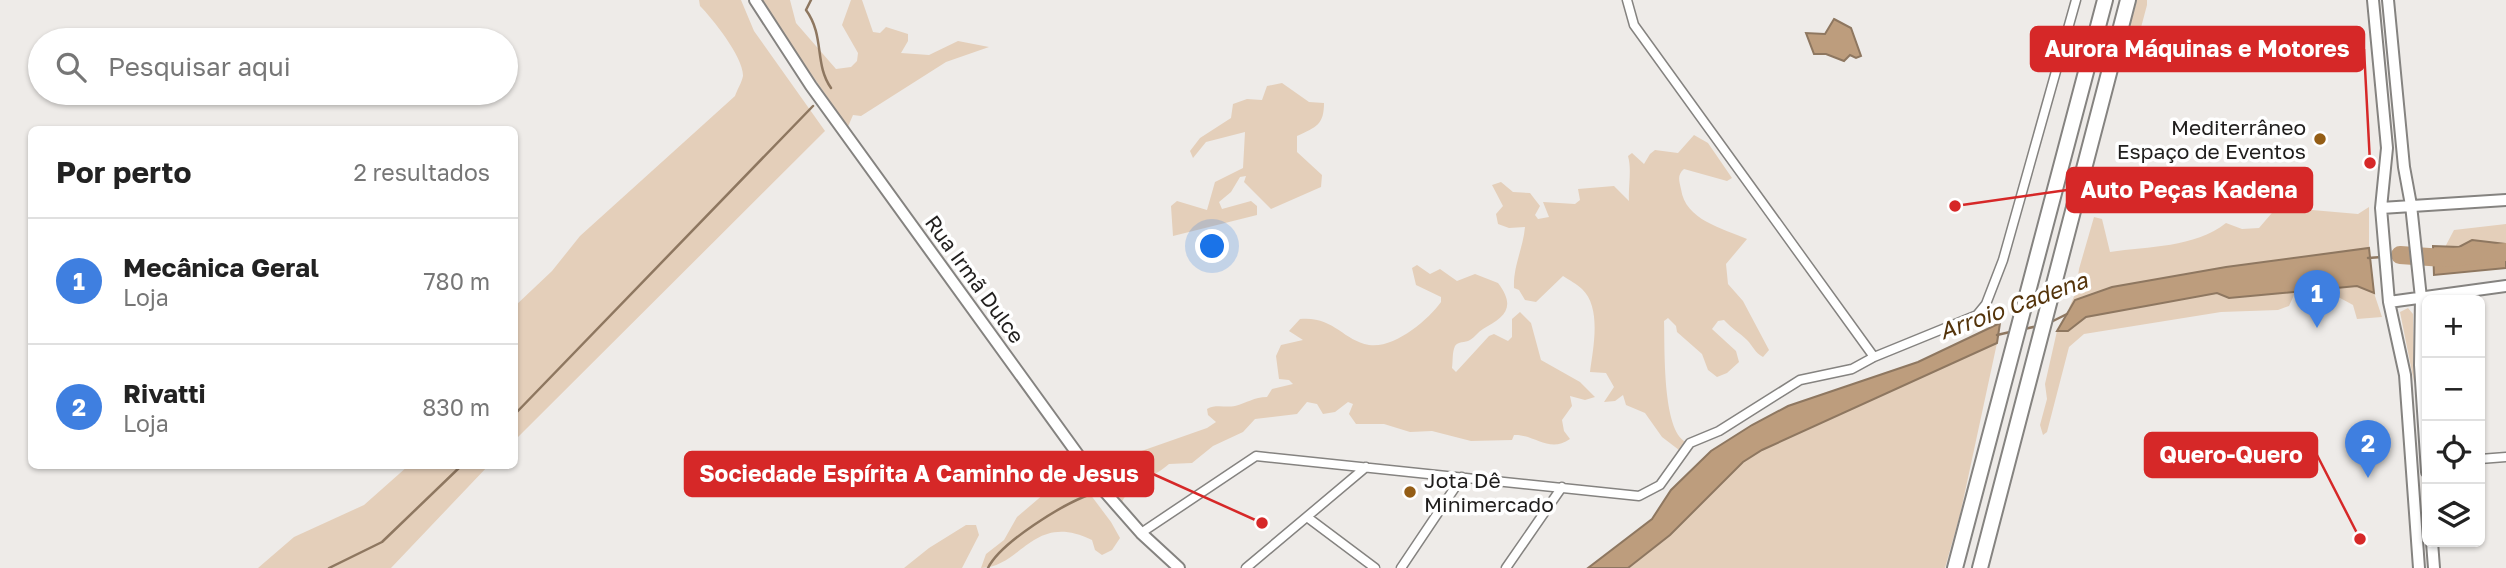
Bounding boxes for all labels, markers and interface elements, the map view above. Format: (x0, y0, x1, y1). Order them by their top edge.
callout: Aurora Máquinas e Motores (2031, 27, 2364, 71)
search box (28, 28, 518, 105)
text: Aurora Máquinas e Motores (2044, 34, 2350, 62)
icon: search (52, 48, 90, 86)
text: Pesquisar aqui (108, 51, 291, 82)
place label: Mediterrâneo Espaço de Eventos (2117, 114, 2306, 164)
marker: Mediterrâneo Espaço de Eventos (2312, 131, 2328, 147)
text: Por perto (56, 154, 191, 190)
text: 2 resultados (353, 158, 490, 186)
callout: Auto Peças Kadena (2067, 168, 2312, 212)
text: Auto Peças Kadena (2080, 175, 2298, 203)
street label: Rua Irmã Dulce (920, 210, 1030, 348)
your location (1195, 229, 1229, 263)
text: Mecânica Geral (123, 252, 319, 283)
water label: Arroio Cadena (1935, 265, 2092, 345)
text: 1 (73, 267, 85, 295)
text: 780 m (423, 267, 490, 295)
pin: 1 (2294, 270, 2340, 328)
text: Loja (123, 283, 169, 311)
map controls (2422, 295, 2485, 547)
button: + (2422, 295, 2485, 358)
button: − (2422, 358, 2485, 421)
text: Rivatti (123, 378, 206, 409)
text: 2 (72, 393, 86, 421)
text: 830 m (422, 393, 490, 421)
text: Loja (123, 409, 169, 437)
pin: 2 (2345, 420, 2391, 478)
button: locate (2422, 421, 2485, 484)
callout: Quero-Quero (2145, 433, 2317, 477)
text: Quero-Quero (2159, 440, 2303, 468)
callout: Sociedade Espírita A Caminho de Jesus (685, 452, 1153, 496)
text: Sociedade Espírita A Caminho de Jesus (699, 459, 1139, 487)
place label: Jota Dê Minimercado (1424, 467, 1554, 517)
marker: Jota Dê Minimercado (1402, 484, 1418, 500)
button: layers (2422, 484, 2485, 547)

